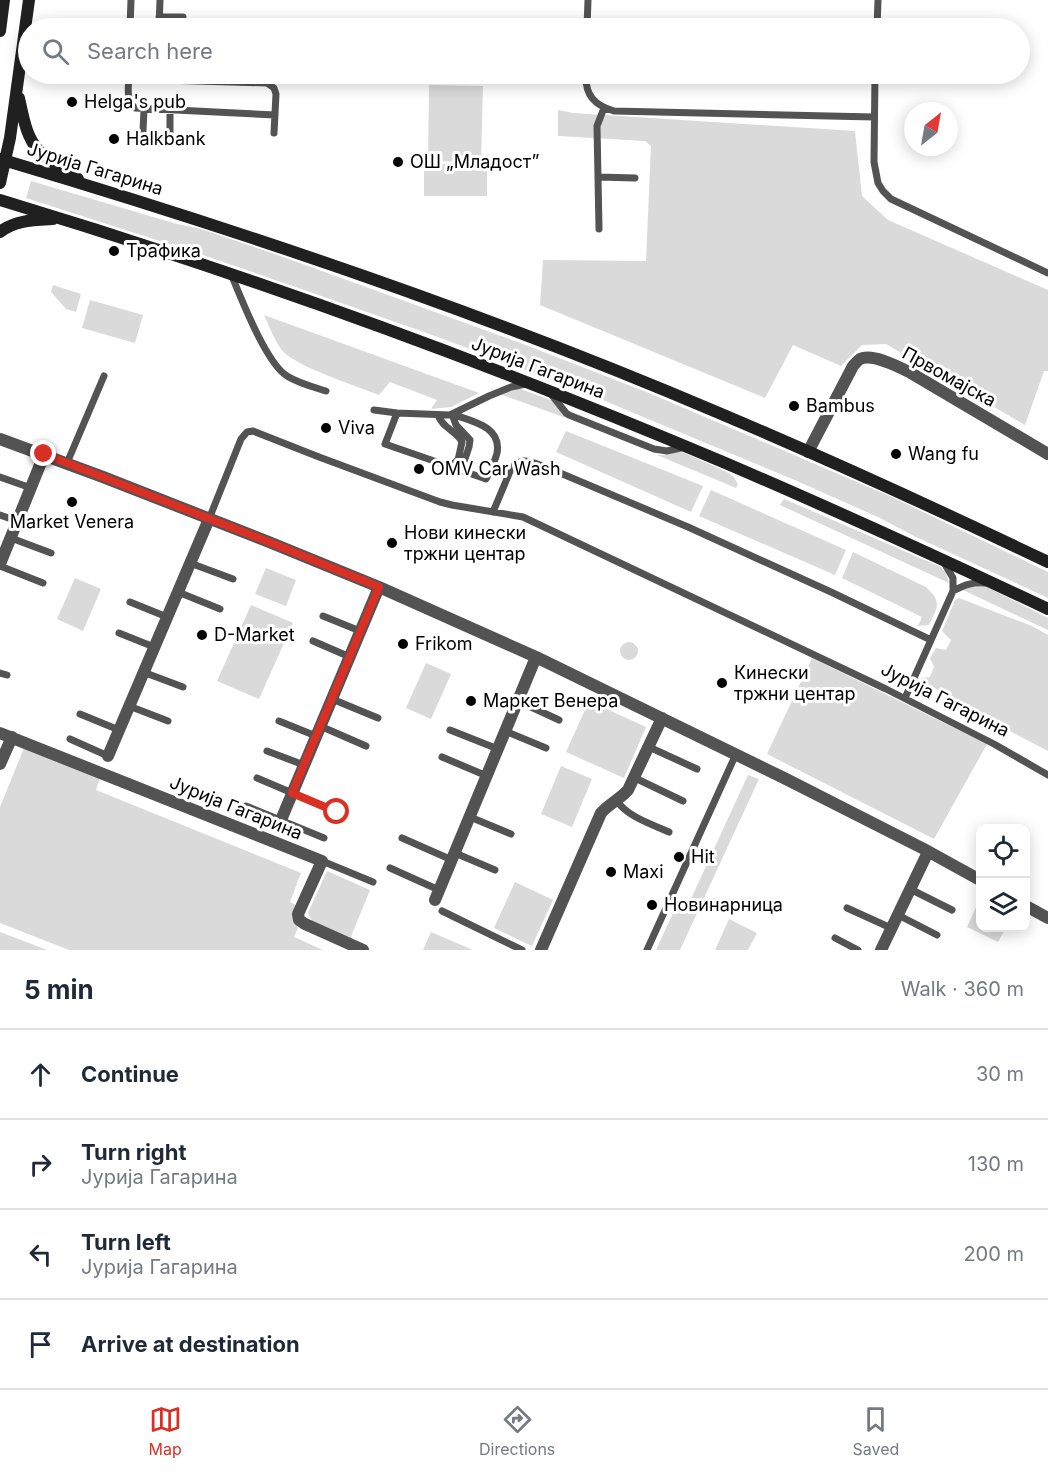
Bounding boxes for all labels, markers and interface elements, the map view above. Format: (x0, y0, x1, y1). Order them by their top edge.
search box (18, 18, 1030, 84)
icon: search (39, 35, 72, 68)
text: Search here (87, 38, 213, 64)
place label: Helga's pub (84, 91, 186, 112)
marker: Helga's pub (65, 95, 79, 109)
north arrow (904, 102, 958, 156)
place label: Halkbank (126, 128, 206, 149)
marker: Halkbank (107, 132, 121, 146)
street label: Јурија Гагарина (25, 138, 166, 199)
place label: ОШ „Младост” (410, 151, 539, 172)
marker: ОШ „Младост” (391, 155, 405, 169)
place label: Трафика (126, 240, 201, 261)
marker: Трафика (107, 244, 121, 258)
street label: Јурија Гагарина (469, 332, 608, 403)
street label: Првомајска (899, 342, 1000, 411)
place label: Bambus (806, 395, 875, 416)
marker: Bambus (787, 399, 801, 413)
place label: Viva (338, 417, 375, 438)
marker: Viva (319, 421, 333, 435)
route end (30, 440, 56, 466)
place label: Wang fu (908, 443, 979, 464)
marker: Wang fu (889, 447, 903, 461)
place label: OMV Car Wash (431, 458, 561, 479)
marker: OMV Car Wash (412, 462, 426, 476)
marker: Market Venera (65, 495, 79, 509)
place label: Market Venera (10, 511, 134, 532)
place label: Нови кинески тржни центар (404, 522, 526, 564)
marker: Нови кинески тржни центар (385, 536, 399, 550)
place label: D-Market (214, 624, 295, 645)
marker: D-Market (195, 628, 209, 642)
place label: Frikom (415, 633, 473, 654)
marker: Frikom (396, 637, 410, 651)
street label: Јурија Гагарина (878, 658, 1013, 741)
place label: Кинески тржни центар (734, 662, 856, 704)
marker: Кинески тржни центар (715, 676, 729, 690)
place label: Маркет Венера (483, 690, 618, 711)
marker: Маркет Венера (464, 694, 478, 708)
street label: Јурија Гагарина (167, 771, 306, 844)
route start (323, 798, 349, 824)
map controls (976, 824, 1030, 932)
button: locate (976, 824, 1030, 878)
place label: Hit (691, 846, 715, 867)
marker: Hit (672, 850, 686, 864)
place label: Maxi (623, 861, 664, 882)
marker: Maxi (604, 865, 618, 879)
button: layers (976, 878, 1030, 932)
place label: Новинарница (664, 894, 783, 915)
marker: Новинарница (645, 898, 659, 912)
text: 5 min (24, 974, 94, 1005)
text: Walk · 360 m (901, 977, 1024, 1001)
icon: ahead (24, 1058, 57, 1091)
text: Continue (81, 1061, 179, 1087)
text: 30 m (976, 1062, 1024, 1086)
text: Turn right (81, 1139, 187, 1165)
icon: right (24, 1148, 57, 1181)
text: 130 m (968, 1152, 1024, 1176)
text: Јурија Гагарина (81, 1165, 238, 1189)
text: Turn left (81, 1229, 171, 1255)
icon: left (24, 1238, 57, 1271)
text: 200 m (963, 1242, 1024, 1266)
text: Јурија Гагарина (81, 1255, 238, 1279)
icon: arrive (24, 1328, 57, 1361)
text: Arrive at destination (81, 1331, 300, 1357)
tab: Map (149, 1403, 182, 1459)
tab: Directions (479, 1403, 555, 1459)
tab: Saved (853, 1403, 899, 1459)

